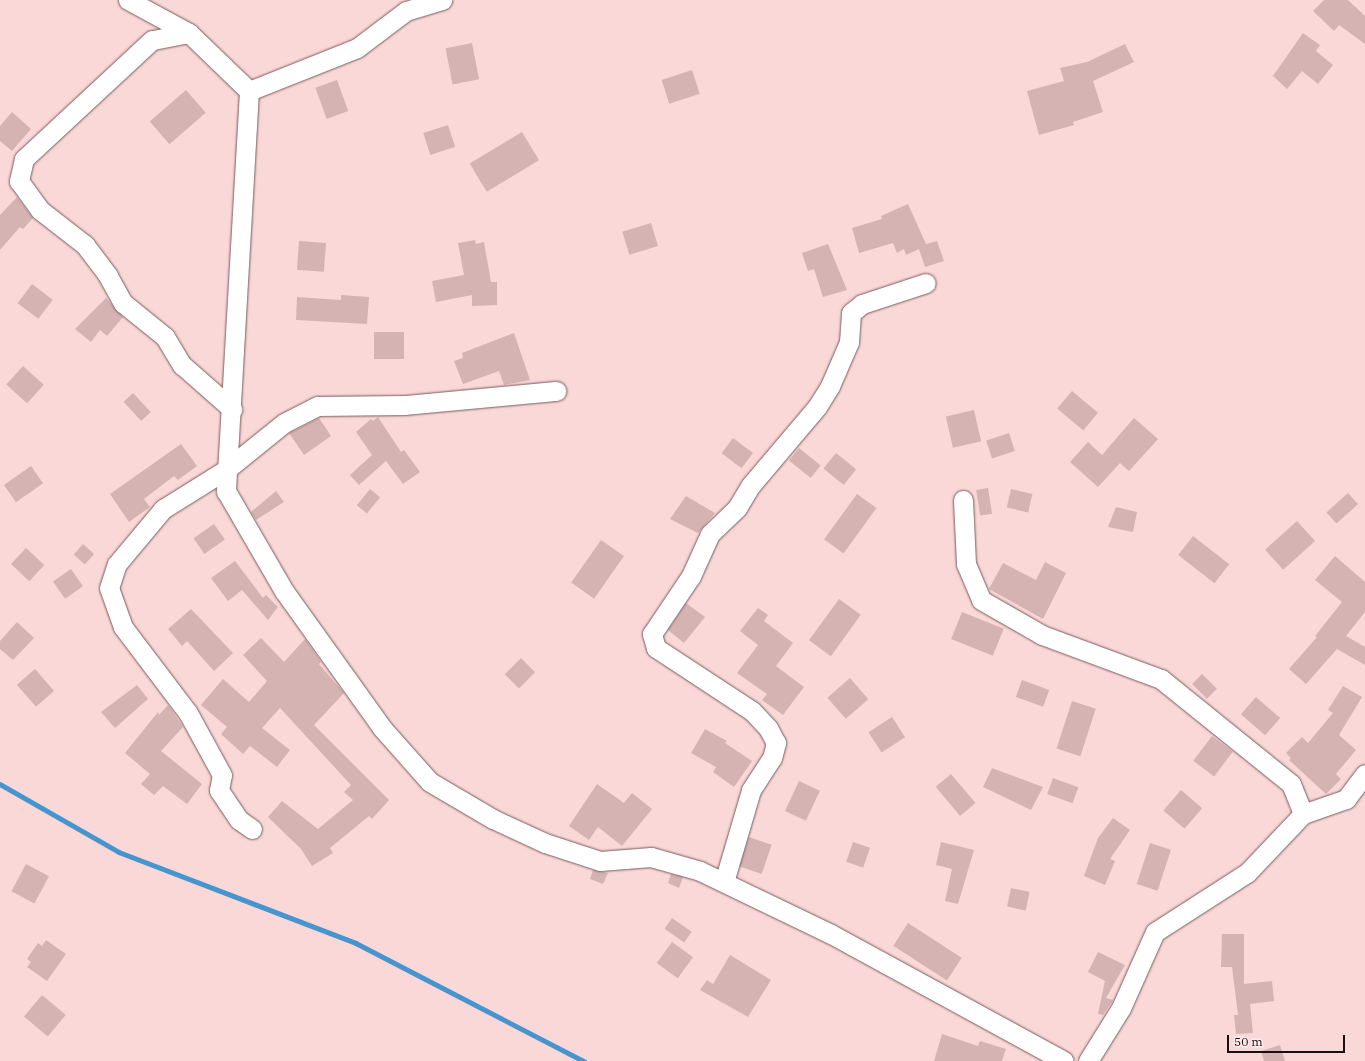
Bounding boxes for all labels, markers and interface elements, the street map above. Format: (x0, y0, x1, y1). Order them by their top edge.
scale bar (1229, 1027, 1347, 1053)
text: 50 m (1234, 1034, 1263, 1049)

